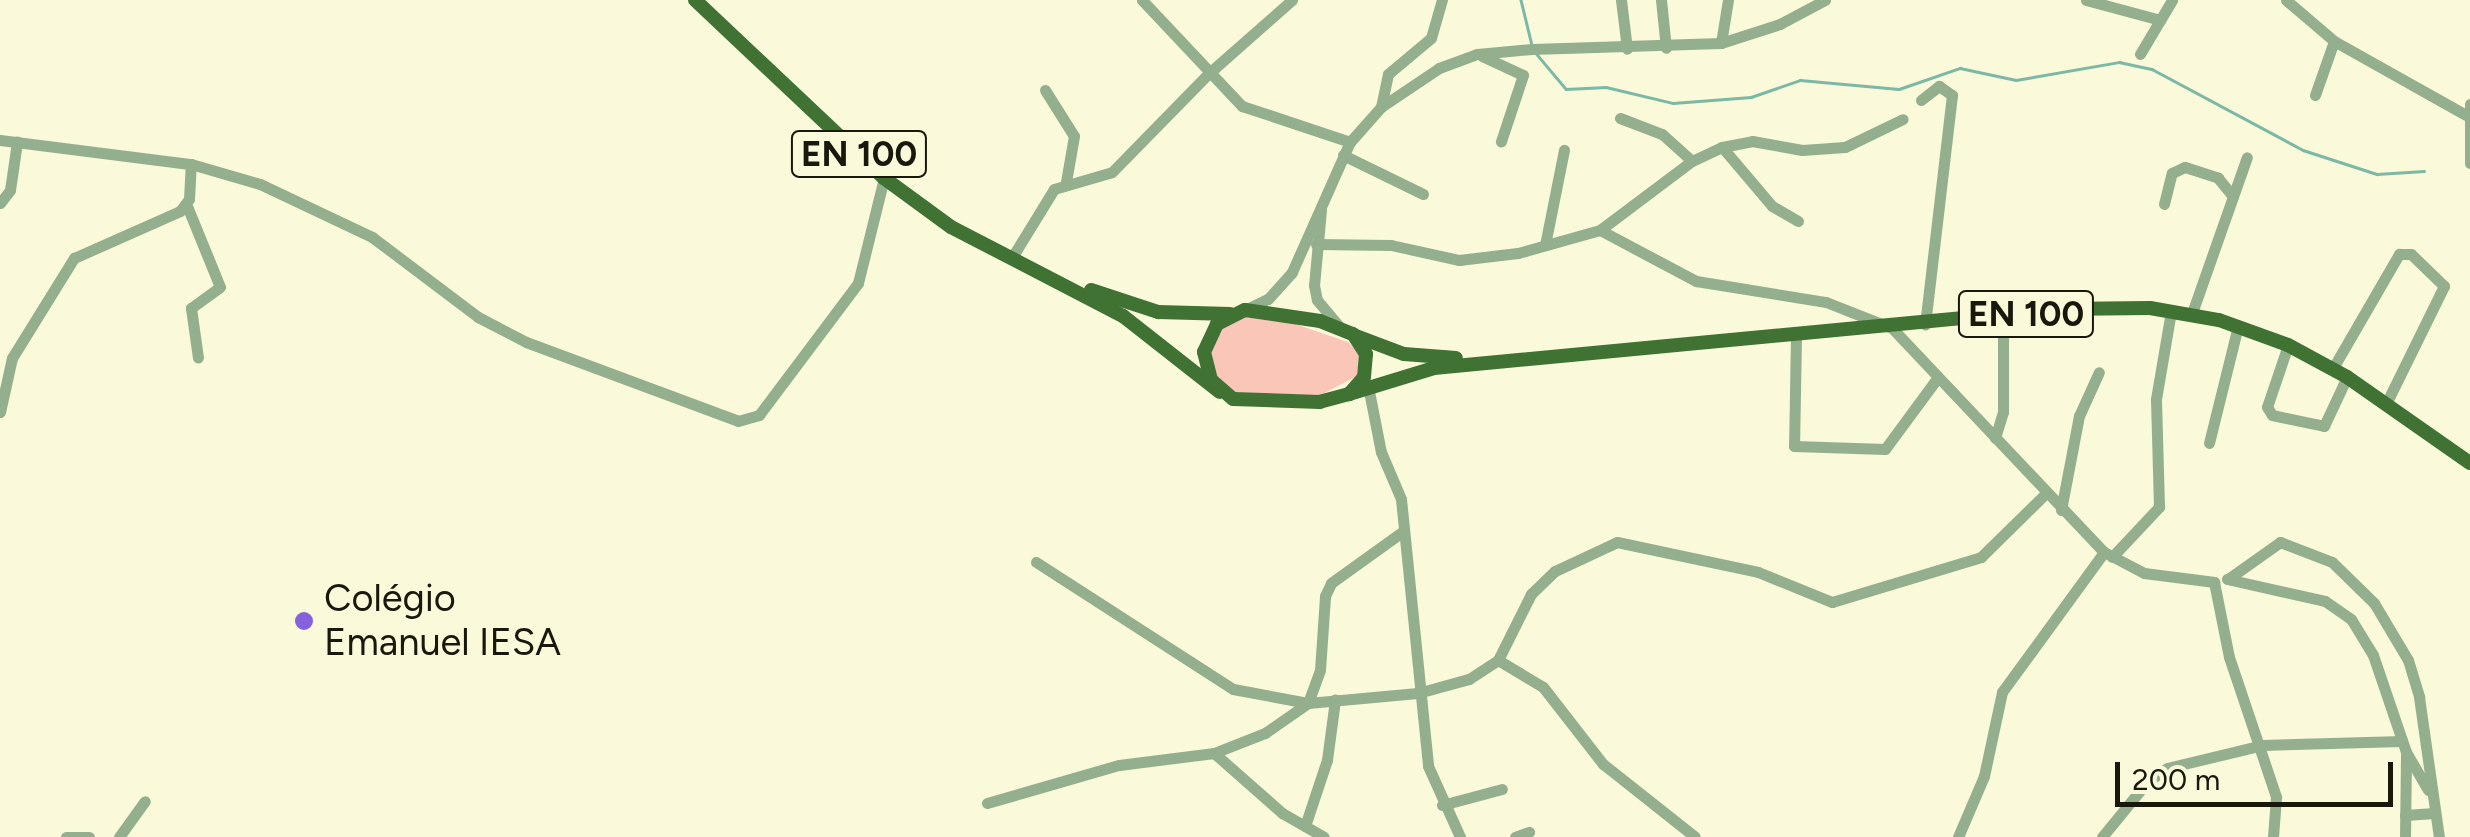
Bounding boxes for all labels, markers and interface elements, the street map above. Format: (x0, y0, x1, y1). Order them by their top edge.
road number: EN 100 (789, 124, 929, 184)
road number: EN 100 (1956, 284, 2096, 344)
place label: Colégio Emanuel IESA (324, 576, 561, 666)
marker: Colégio Emanuel IESA (293, 610, 315, 632)
scale bar (2120, 742, 2398, 804)
text: 200 m (2132, 761, 2220, 798)

